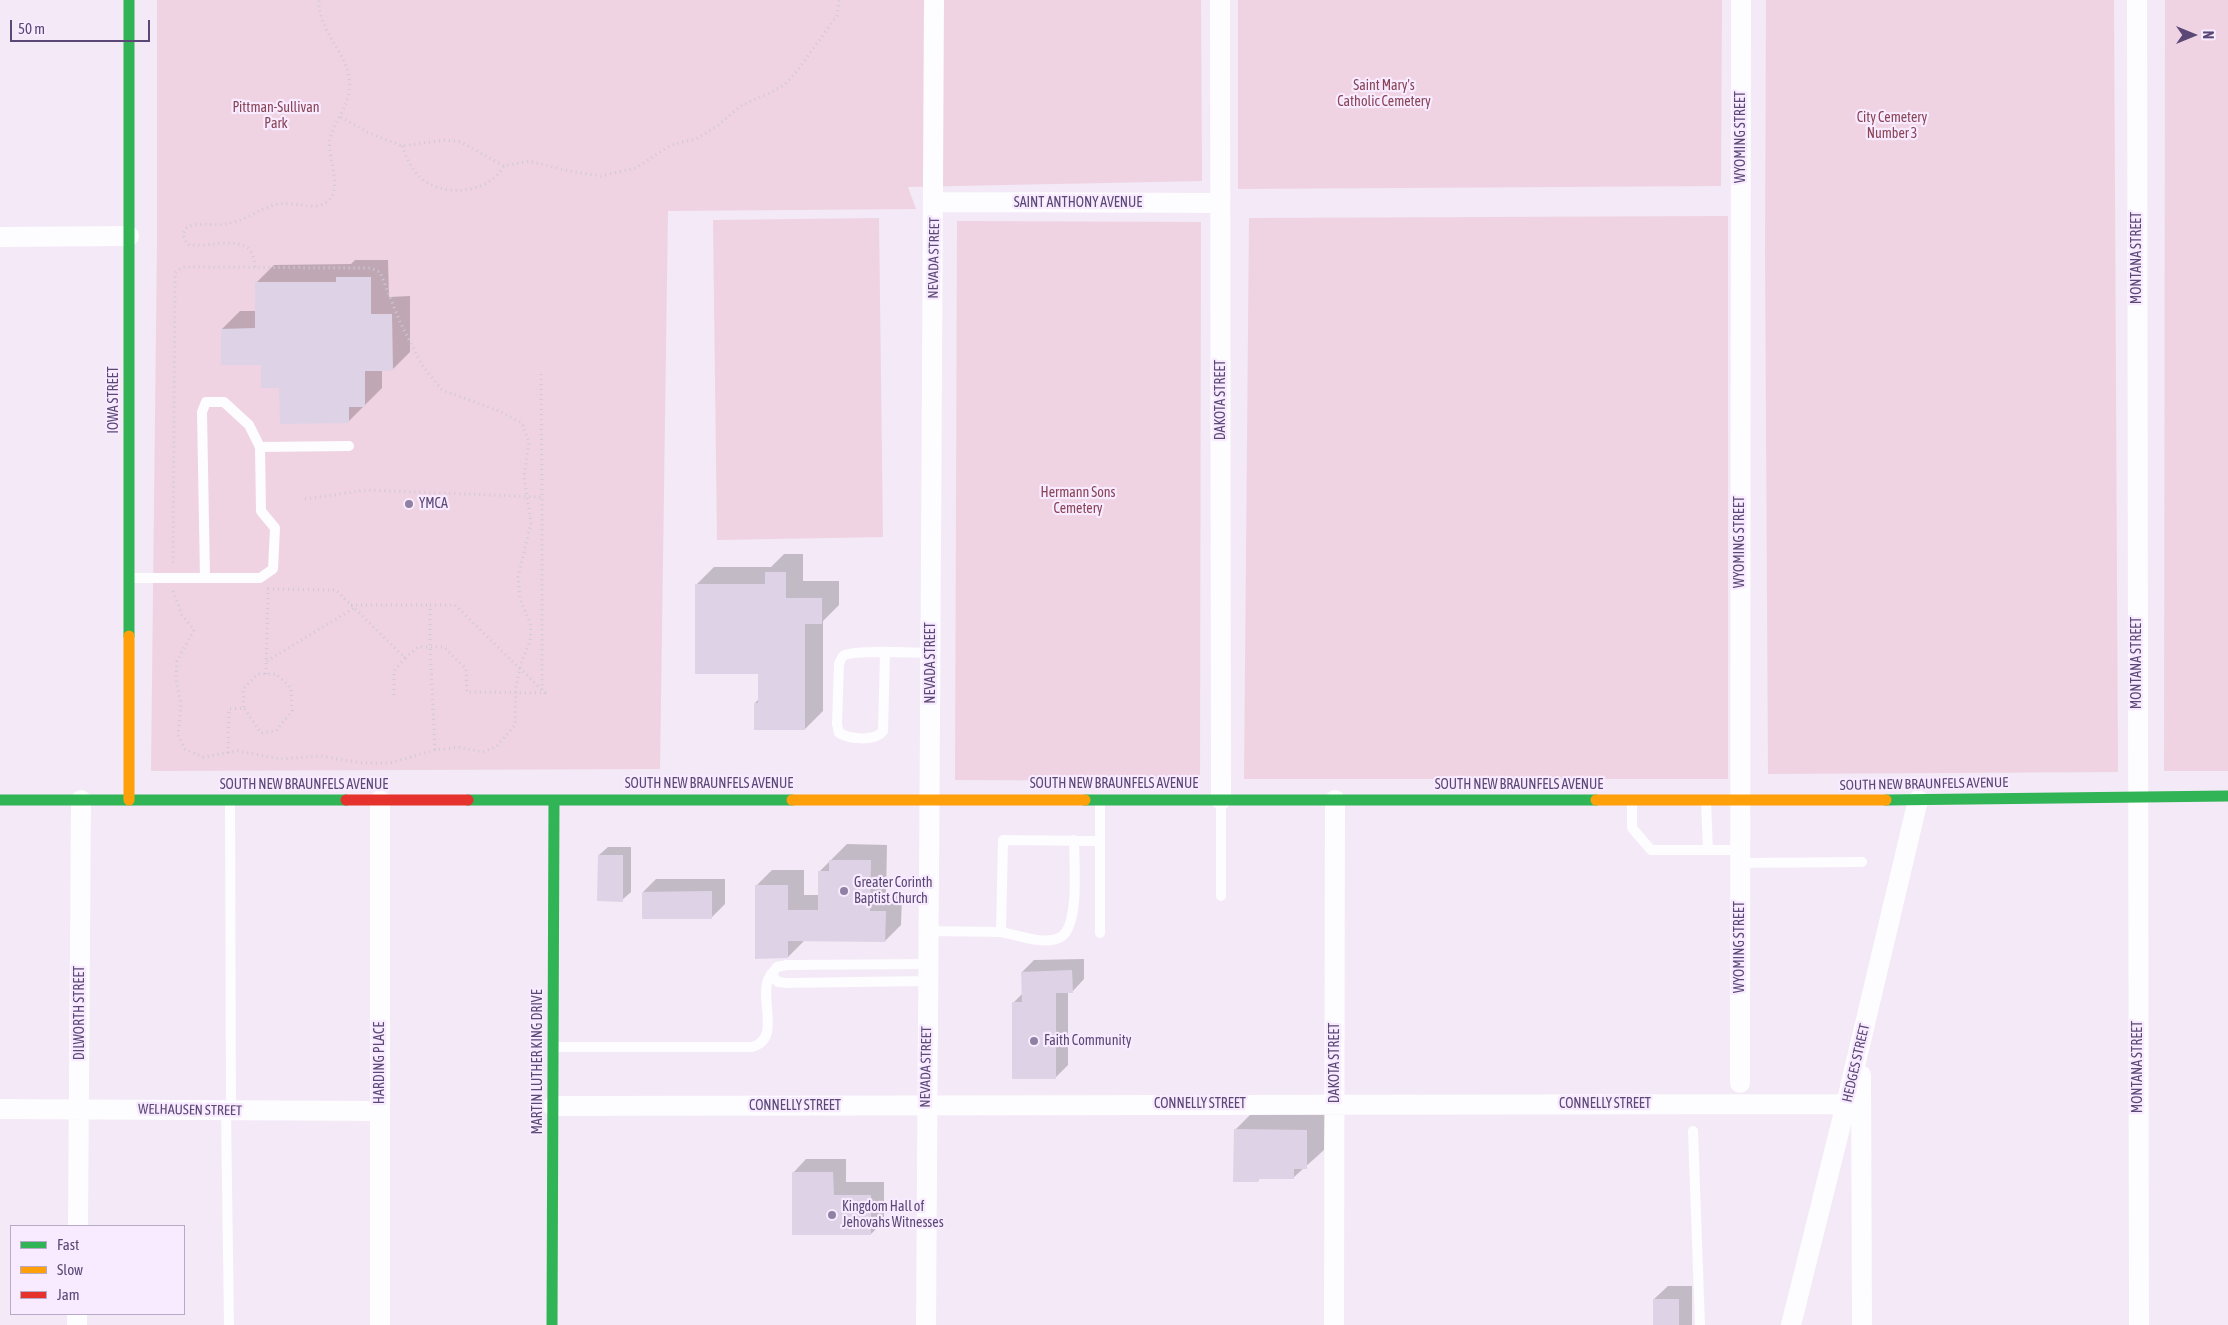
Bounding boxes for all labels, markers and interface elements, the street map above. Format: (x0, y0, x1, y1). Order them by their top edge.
scale bar (12, 10, 152, 42)
north arrow (2168, 10, 2218, 60)
text: 50 m (18, 20, 45, 37)
text: N (2200, 31, 2216, 39)
park label: Saint Mary's Catholic Cemetery (1337, 78, 1431, 110)
street label: WYOMING STREET (1733, 91, 1749, 183)
park label: Pittman-Sullivan Park (233, 100, 319, 132)
park label: City Cemetery Number 3 (1857, 110, 1927, 142)
street label: SAINT ANTHONY AVENUE (1014, 195, 1142, 211)
street label: MONTANA STREET (2129, 212, 2145, 304)
street label: NEVADA STREET (925, 217, 943, 299)
street label: DAKOTA STREET (1213, 360, 1229, 440)
street label: IOWA STREET (106, 366, 122, 434)
park label: Hermann Sons Cemetery (1041, 485, 1115, 518)
place label: YMCA (419, 496, 448, 512)
street label: WYOMING STREET (1732, 496, 1748, 588)
marker: YMCA (403, 498, 415, 510)
street label: MONTANA STREET (2129, 617, 2145, 709)
street label: NEVADA STREET (923, 622, 939, 704)
street label: SOUTH NEW BRAUNFELS AVENUE (1840, 774, 2008, 794)
street label: SOUTH NEW BRAUNFELS AVENUE (625, 776, 793, 792)
street label: SOUTH NEW BRAUNFELS AVENUE (1030, 776, 1198, 792)
street label: SOUTH NEW BRAUNFELS AVENUE (220, 777, 388, 793)
street label: SOUTH NEW BRAUNFELS AVENUE (1435, 777, 1603, 793)
place label: Greater Corinth Baptist Church (854, 875, 933, 908)
marker: Greater Corinth Baptist Church (838, 885, 850, 897)
street label: WYOMING STREET (1732, 901, 1748, 993)
street label: DILWORTH STREET (72, 966, 88, 1060)
street label: MARTIN LUTHER KING DRIVE (530, 989, 546, 1135)
street label: MONTANA STREET (2130, 1021, 2146, 1113)
street label: HARDING PLACE (372, 1022, 388, 1104)
street label: HEDGES STREET (1839, 1022, 1873, 1104)
street label: DAKOTA STREET (1327, 1023, 1343, 1103)
street label: NEVADA STREET (917, 1026, 935, 1108)
place label: Faith Community (1044, 1033, 1131, 1049)
marker: Faith Community (1028, 1035, 1040, 1047)
street label: CONNELLY STREET (1154, 1096, 1246, 1112)
street label: CONNELLY STREET (1559, 1096, 1651, 1112)
street label: CONNELLY STREET (749, 1098, 841, 1114)
street label: WELHAUSEN STREET (138, 1101, 242, 1119)
place label: Kingdom Hall of Jehovahs Witnesses (842, 1199, 944, 1232)
marker: Kingdom Hall of Jehovahs Witnesses (826, 1209, 838, 1221)
legend (10, 1225, 185, 1315)
text: Fast (57, 1236, 79, 1253)
text: Slow (57, 1261, 83, 1278)
text: Jam (57, 1286, 80, 1303)

